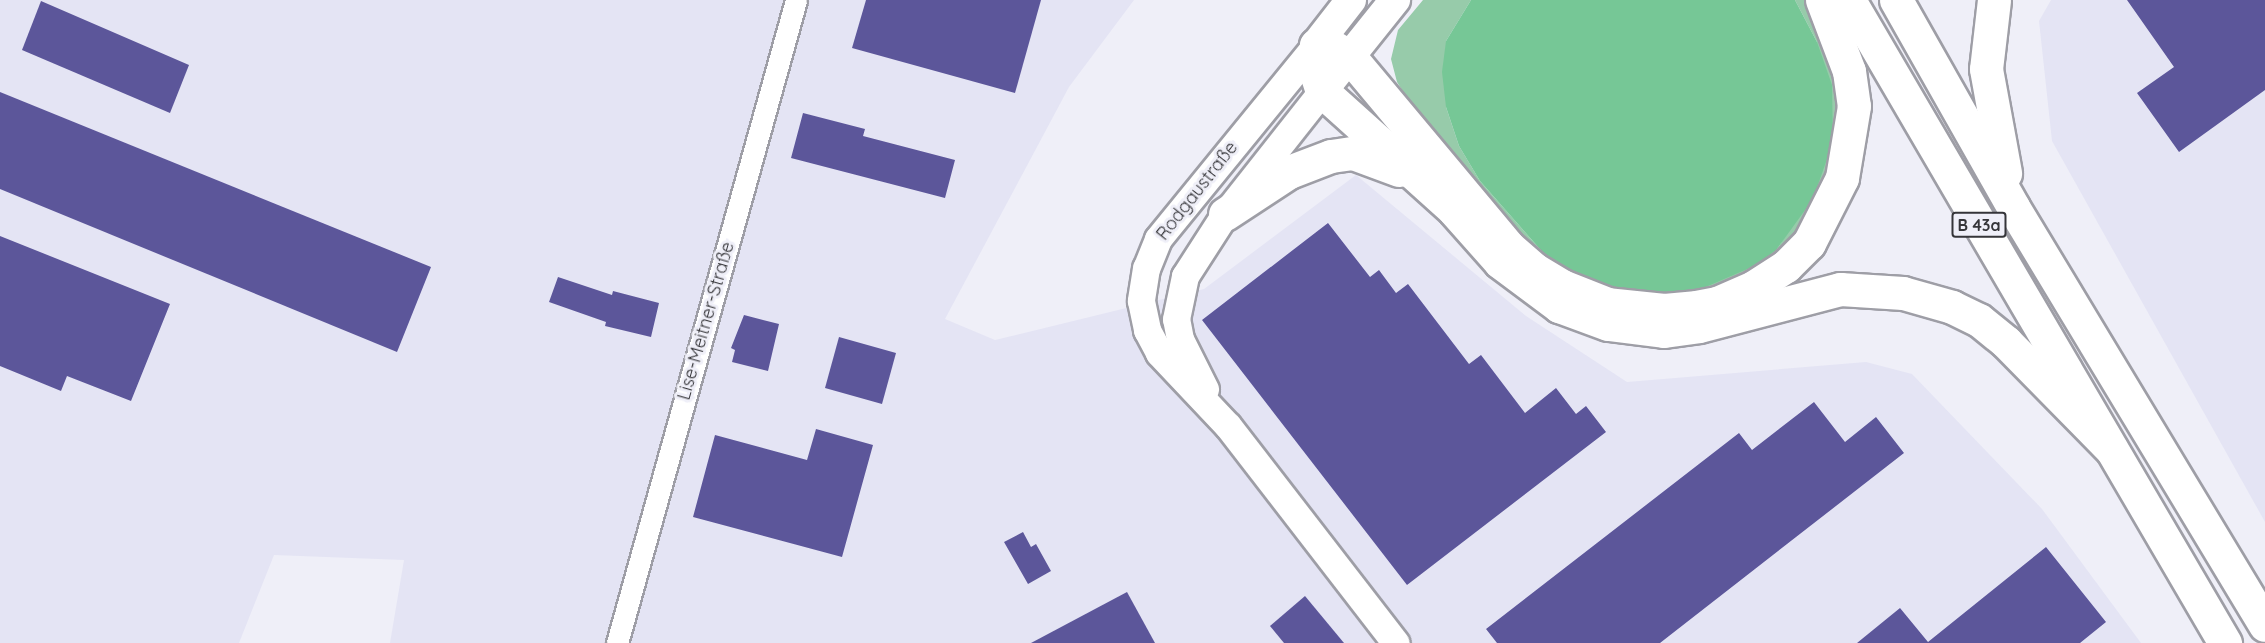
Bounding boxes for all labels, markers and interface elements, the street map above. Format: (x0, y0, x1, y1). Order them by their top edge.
street label: Rodgaustraße (1152, 137, 1242, 245)
road number: B 43a (1950, 212, 2008, 238)
street label: Lise-Meitner-Straße (673, 239, 739, 403)

